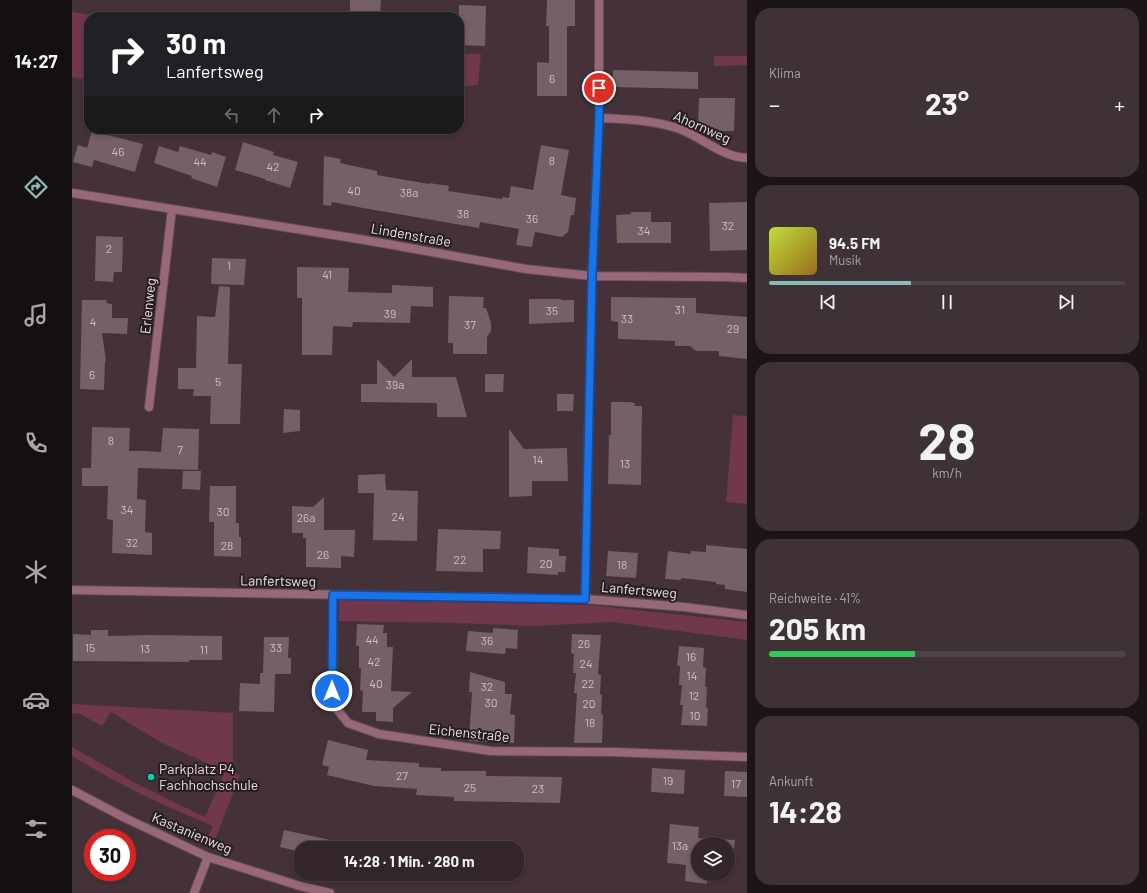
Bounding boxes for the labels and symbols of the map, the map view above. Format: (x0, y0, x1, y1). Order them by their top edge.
house number: 6 (549, 71, 555, 85)
pin (582, 71, 616, 105)
street label: Ahornweg (671, 106, 733, 147)
house number: 46 (112, 144, 124, 158)
house number: 8 (549, 153, 555, 167)
house number: 44 (193, 154, 207, 168)
house number: 42 (266, 159, 280, 173)
house number: 40 (347, 183, 361, 197)
house number: 38a (400, 185, 418, 199)
house number: 38 (457, 206, 469, 220)
house number: 36 (526, 211, 538, 225)
house number: 32 (722, 218, 734, 232)
street label: Lindenstraße (370, 219, 452, 250)
house number: 34 (638, 223, 650, 237)
house number: 2 (106, 241, 112, 255)
house number: 1 (227, 258, 231, 272)
house number: 41 (322, 267, 332, 281)
street label: Erlenweg (136, 277, 159, 335)
house number: 31 (675, 302, 685, 316)
house number: 35 (546, 303, 558, 317)
house number: 39 (384, 306, 396, 320)
house number: 33 (621, 311, 633, 325)
house number: 4 (90, 314, 96, 328)
house number: 37 (464, 317, 476, 331)
house number: 29 (727, 321, 739, 335)
house number: 6 (89, 367, 95, 381)
house number: 5 (215, 374, 221, 388)
house number: 39a (386, 377, 404, 391)
house number: 8 (108, 433, 114, 447)
house number: 7 (177, 442, 183, 456)
house number: 14 (533, 452, 543, 466)
house number: 13 (620, 456, 630, 470)
house number: 34 (121, 502, 133, 516)
house number: 30 (217, 504, 229, 518)
house number: 24 (391, 509, 405, 523)
house number: 26a (297, 510, 315, 524)
house number: 32 (126, 535, 138, 549)
house number: 28 (221, 538, 233, 552)
house number: 26 (317, 547, 329, 561)
house number: 22 (454, 552, 466, 566)
house number: 20 (539, 556, 553, 570)
house number: 18 (617, 557, 627, 571)
street label: Lanfertsweg (240, 571, 316, 590)
street label: Lanfertsweg (600, 578, 678, 601)
house number: 44 (365, 632, 379, 646)
house number: 36 (481, 633, 493, 647)
house number: 26 (578, 636, 590, 650)
house number: 15 (85, 640, 95, 654)
house number: 33 (270, 640, 282, 654)
house number: 13 (140, 641, 150, 655)
house number: 11 (200, 642, 208, 656)
house number: 16 (686, 649, 696, 663)
house number: 42 (367, 654, 381, 668)
house number: 24 (579, 656, 593, 670)
house number: 14 (687, 668, 697, 682)
position arrow (311, 670, 353, 712)
house number: 40 (369, 676, 383, 690)
house number: 22 (582, 676, 594, 690)
house number: 32 (481, 679, 493, 693)
house number: 12 (689, 688, 699, 702)
house number: 30 (485, 695, 497, 709)
house number: 20 (582, 696, 596, 710)
house number: 10 (690, 708, 700, 722)
house number: 18 (585, 715, 595, 729)
street label: Eichenstraße (428, 720, 510, 745)
place label: Parkplatz P4 Fachhochschule (159, 760, 258, 793)
house number: 27 (396, 768, 408, 782)
marker: Parkplatz P4 Fachhochschule (146, 772, 156, 782)
house number: 19 (663, 773, 673, 787)
house number: 17 (731, 776, 741, 790)
house number: 25 (464, 780, 476, 794)
house number: 23 (532, 781, 544, 795)
street label: Kastanienweg (150, 808, 235, 857)
speed limit sign: 30 (84, 829, 136, 881)
house number: 13a (672, 838, 688, 852)

